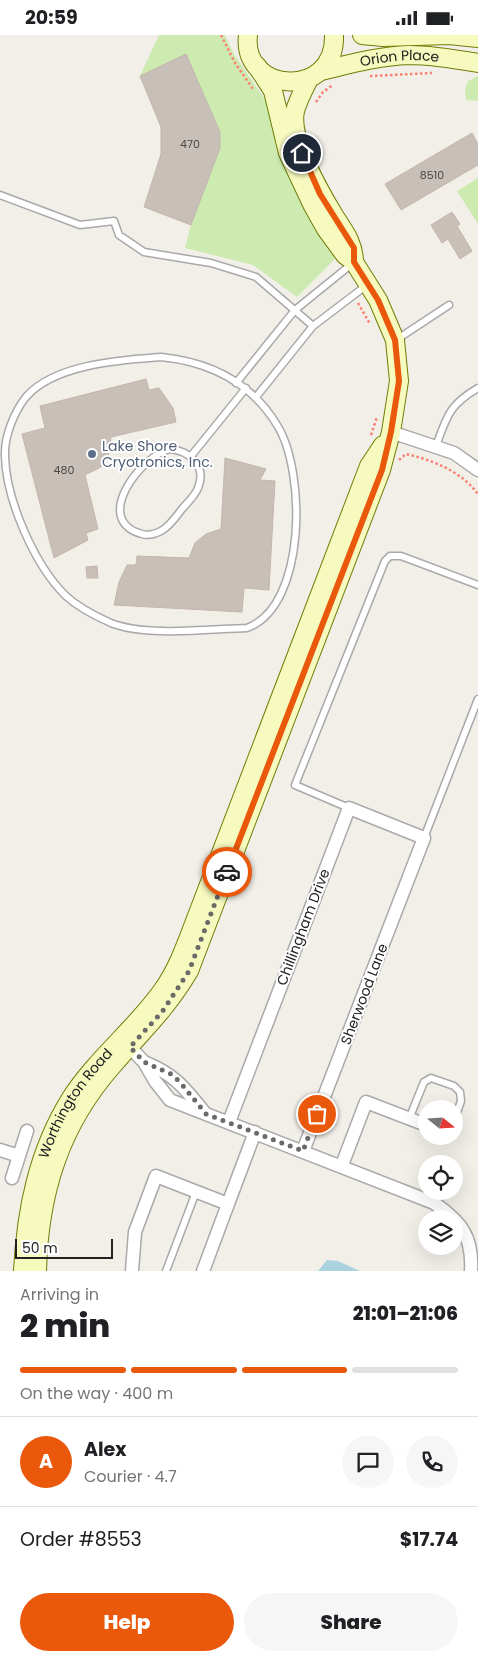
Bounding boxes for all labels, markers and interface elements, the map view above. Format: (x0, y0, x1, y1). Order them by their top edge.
text: 20:59 (25, 4, 78, 31)
street label: Orion Place (358, 45, 440, 71)
pin (281, 132, 323, 174)
house number: 470 (180, 136, 200, 152)
icon: home (288, 139, 316, 167)
house number: 8510 (420, 167, 444, 183)
place label: Lake Shore Cryotronics, Inc. (102, 436, 213, 472)
marker: Lake Shore Cryotronics, Inc. (86, 448, 98, 460)
house number: 480 (54, 462, 74, 478)
courier (202, 847, 252, 897)
icon: car (213, 858, 241, 886)
street label: Chillingham Drive (272, 865, 335, 988)
street label: Sherwood Lane (336, 940, 393, 1047)
street label: Worthington Road (33, 1044, 117, 1161)
pin (296, 1093, 338, 1135)
icon: bag (303, 1100, 331, 1128)
north arrow (418, 1100, 462, 1145)
map controls (418, 1100, 463, 1255)
button: locate (418, 1155, 463, 1200)
button: layers (418, 1210, 463, 1255)
scale bar (15, 1236, 112, 1259)
text: 50 m (22, 1238, 58, 1258)
text: Arriving in (20, 1283, 99, 1306)
text: 21:01–21:06 (353, 1300, 458, 1327)
text: 2 min (20, 1303, 110, 1348)
text: On the way · 400 m (20, 1382, 173, 1405)
text: Alex (84, 1436, 126, 1463)
button: chat (342, 1436, 394, 1488)
button: phone (406, 1436, 458, 1488)
text: A (39, 1448, 53, 1475)
text: Courier · 4.7 (84, 1465, 177, 1488)
text: Order #8553 (20, 1526, 142, 1553)
text: $17.74 (400, 1526, 458, 1553)
button: Help (20, 1593, 234, 1651)
button: Share (244, 1593, 458, 1651)

